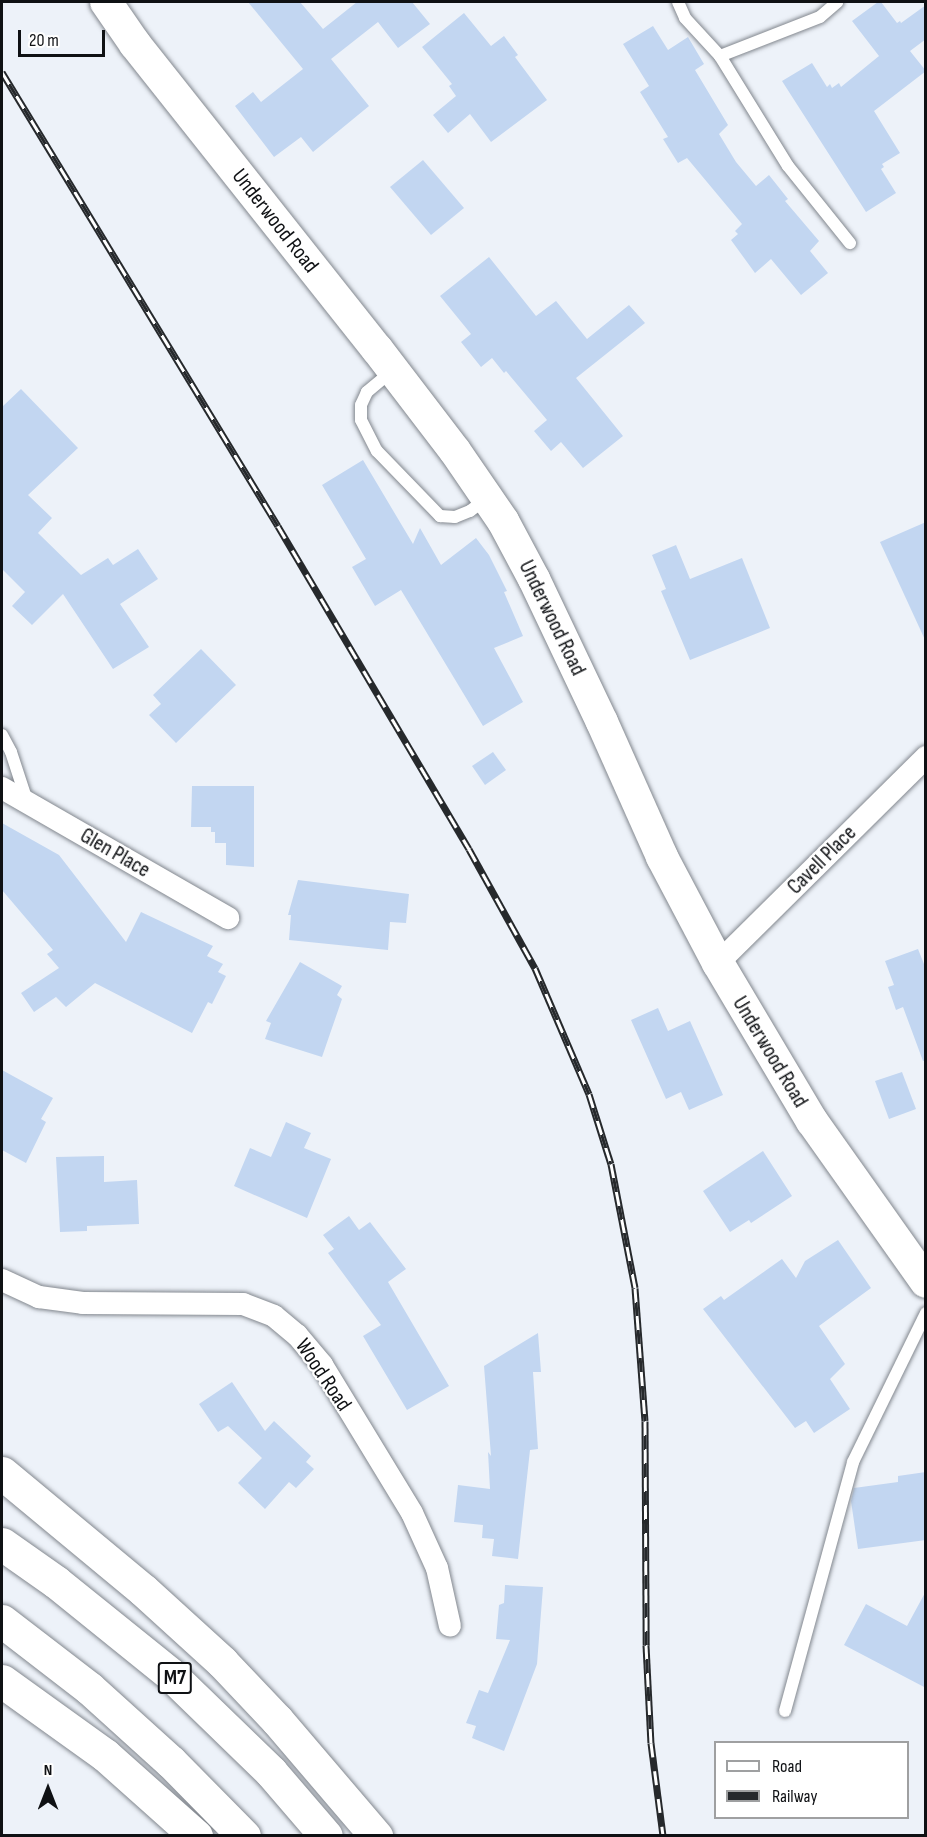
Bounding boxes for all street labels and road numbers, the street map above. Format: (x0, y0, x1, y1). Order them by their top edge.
street label: Underwood Road (226, 164, 324, 278)
street label: Underwood Road (513, 556, 591, 680)
street label: Cavell Place (782, 820, 862, 900)
street label: Glen Place (75, 822, 155, 884)
street label: Underwood Road (727, 992, 813, 1112)
street label: Wood Road (289, 1334, 357, 1416)
road number: M7 (157, 1660, 193, 1696)

